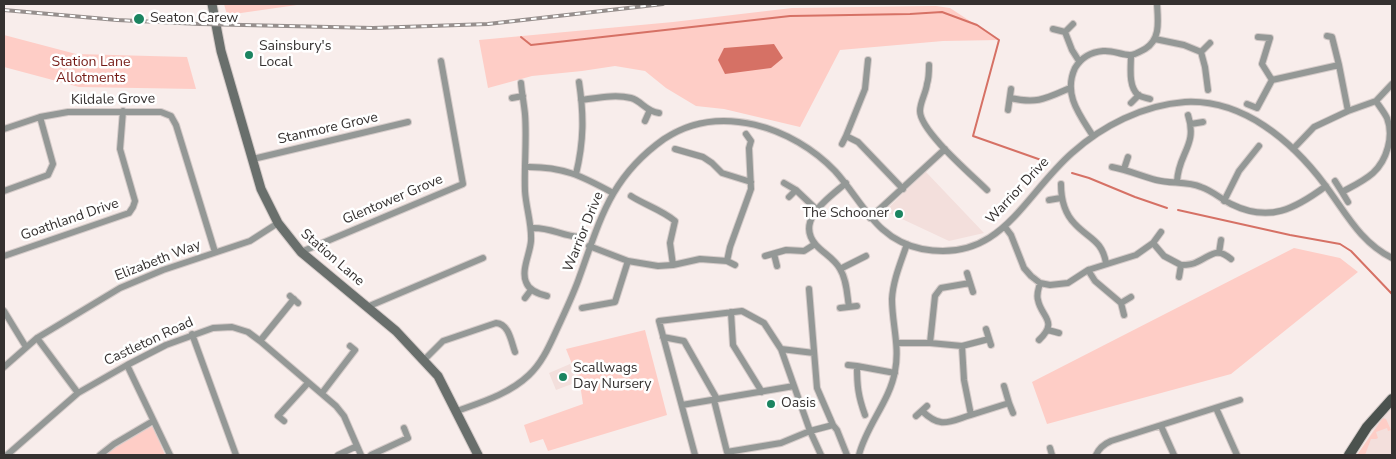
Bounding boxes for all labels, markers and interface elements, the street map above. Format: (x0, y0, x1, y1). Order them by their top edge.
place label: Seaton Carew (150, 11, 238, 27)
marker: Seaton Carew (132, 12, 146, 26)
place label: Sainsbury's Local (259, 39, 331, 72)
marker: Sainsbury's Local (243, 49, 255, 61)
park label: Station Lane Allotments (52, 55, 130, 88)
street label: Kildale Grove (71, 91, 155, 109)
street label: Stanmore Grove (276, 109, 380, 149)
street label: Warrior Drive (983, 154, 1053, 228)
street label: Glentower Grove (340, 171, 446, 229)
street label: Warrior Drive (560, 189, 608, 275)
street label: Goathland Drive (19, 195, 121, 245)
place label: The Schooner (803, 206, 889, 222)
marker: The Schooner (893, 208, 905, 220)
street label: Station Lane (297, 226, 367, 290)
street label: Elizabeth Way (113, 237, 203, 285)
street label: Castleton Road (102, 314, 196, 370)
place label: Scallwags Day Nursery (573, 361, 651, 394)
marker: Scallwags Day Nursery (557, 371, 569, 383)
place label: Oasis (781, 396, 816, 412)
marker: Oasis (765, 398, 777, 410)

